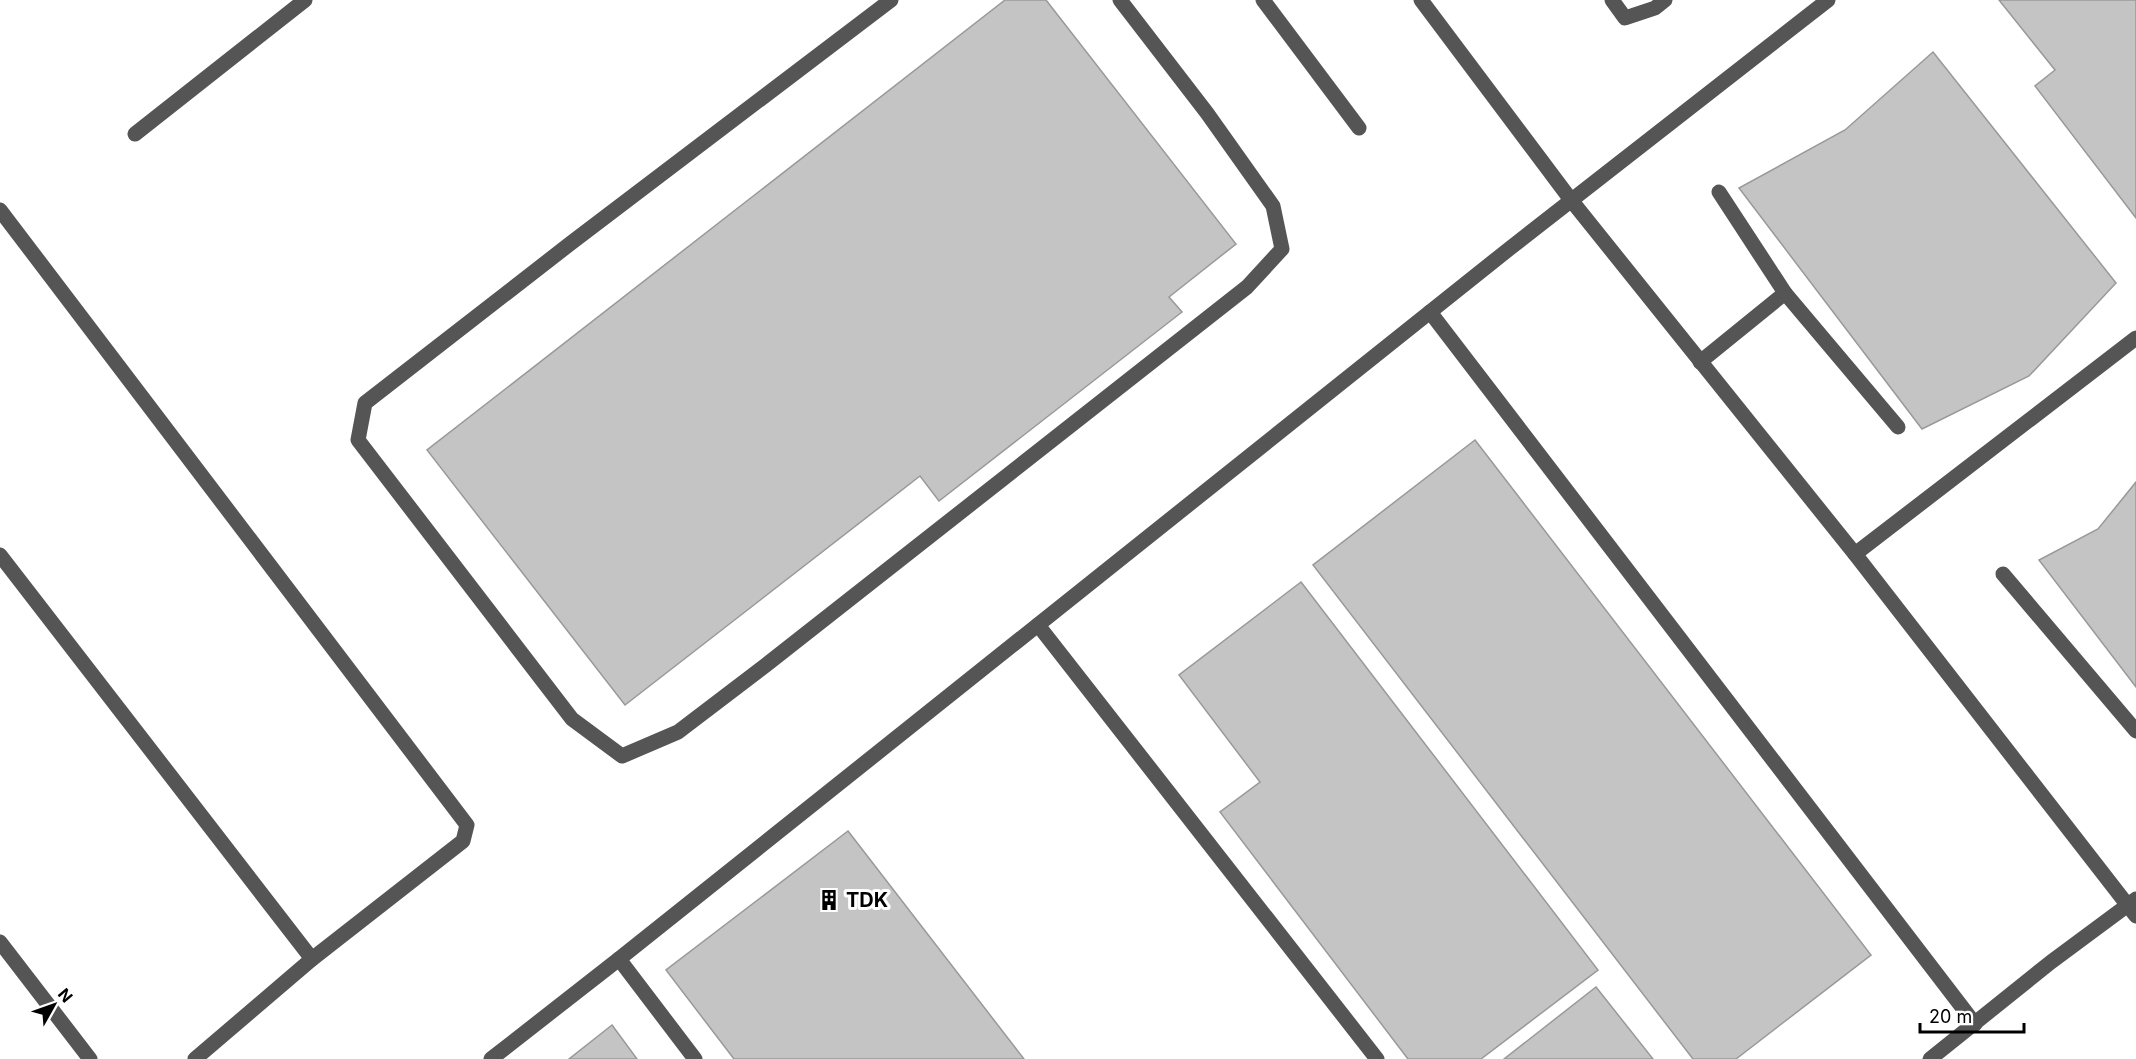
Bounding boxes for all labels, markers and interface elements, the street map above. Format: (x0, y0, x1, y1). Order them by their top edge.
building icon: TDK (817, 888, 841, 912)
place label: TDK (846, 888, 888, 912)
north arrow (24, 975, 84, 1035)
text: N (54, 984, 77, 1006)
scale bar (1920, 996, 2024, 1034)
text: 20 m (1929, 1006, 1972, 1027)

